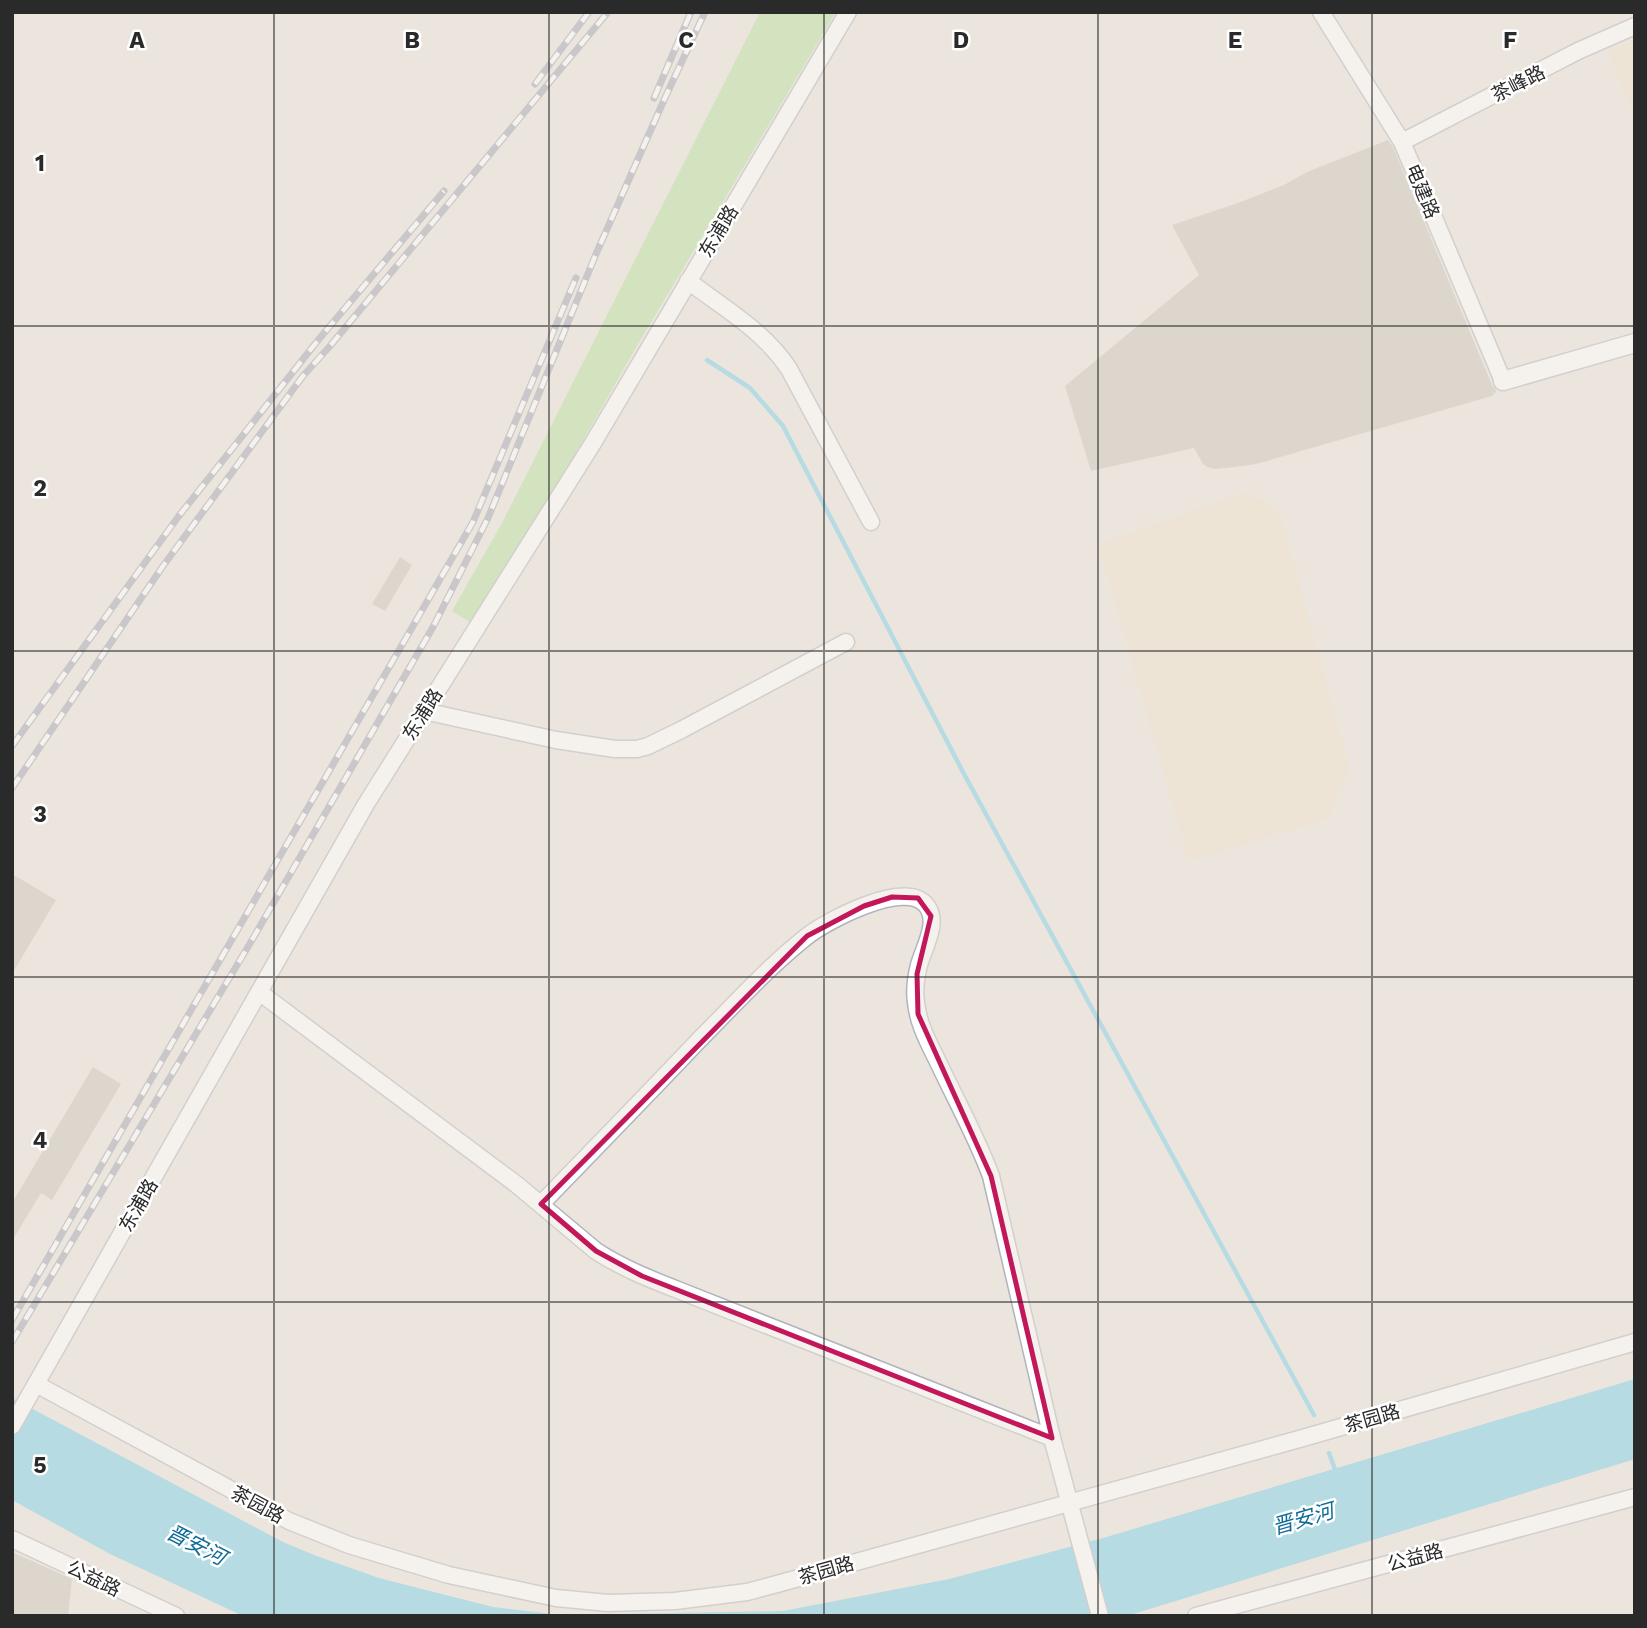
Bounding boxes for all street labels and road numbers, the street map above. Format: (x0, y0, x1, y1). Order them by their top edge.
street label: 茶峰路 (1488, 60, 1549, 107)
street label: 电建路 (1401, 160, 1444, 222)
street label: 东浦路 (694, 201, 743, 262)
street label: 东浦路 (398, 684, 447, 745)
street label: 东浦路 (114, 1175, 163, 1236)
street label: 茶园路 (1342, 1400, 1403, 1437)
street label: 茶园路 (227, 1481, 288, 1528)
street label: 公益路 (1385, 1539, 1446, 1576)
street label: 茶园路 (796, 1552, 857, 1589)
street label: 公益路 (63, 1556, 124, 1601)

